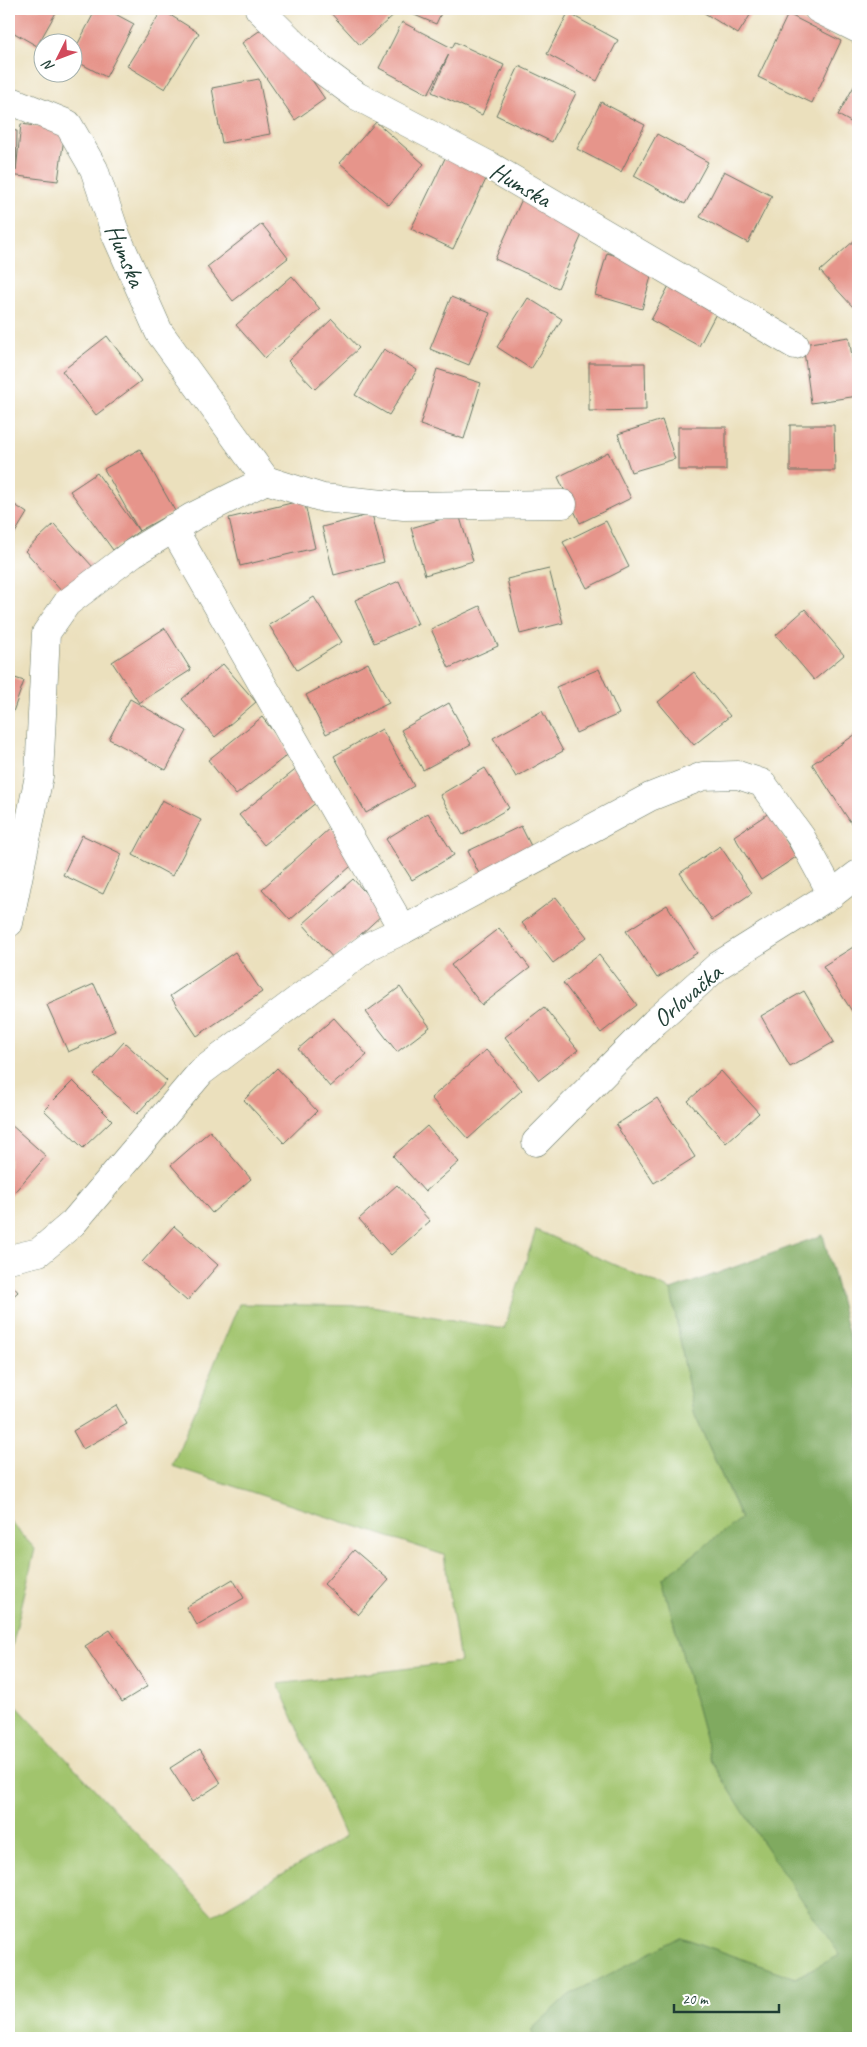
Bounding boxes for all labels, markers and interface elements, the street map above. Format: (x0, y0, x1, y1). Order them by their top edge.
north arrow (32, 32, 82, 82)
text: N (38, 56, 58, 75)
street label: Humska (484, 155, 558, 216)
street label: Humska (98, 219, 153, 293)
street label: Orlovačka (646, 956, 731, 1035)
scale bar (674, 1982, 780, 2014)
text: 20 m (682, 1990, 709, 2009)

